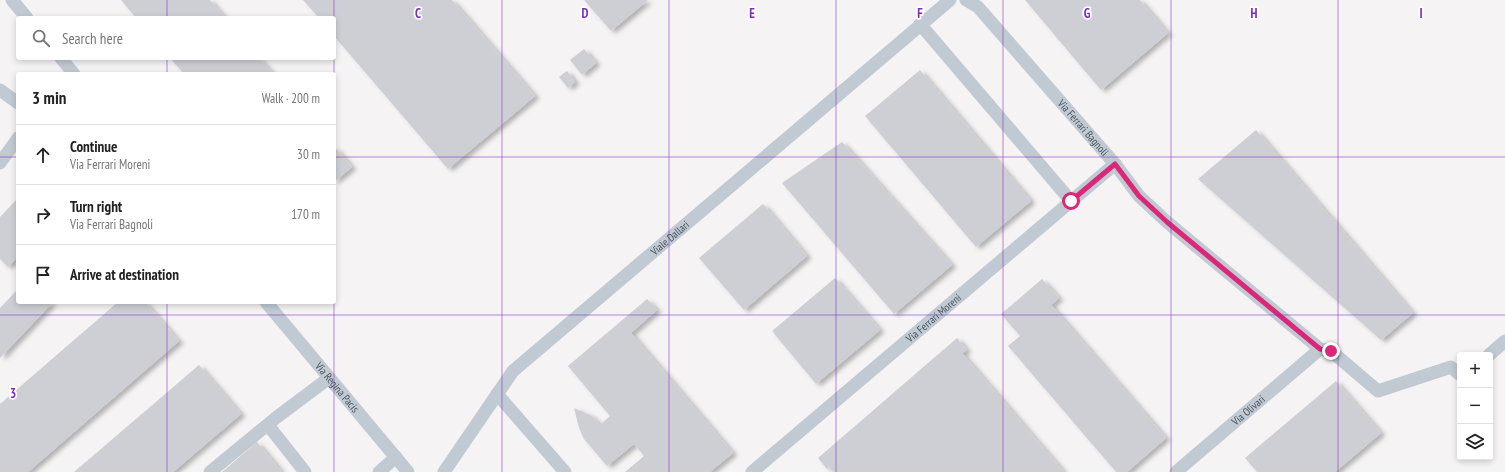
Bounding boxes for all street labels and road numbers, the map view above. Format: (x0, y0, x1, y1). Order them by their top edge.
street label: Via Ferrari Bagnoli (1054, 96, 1112, 159)
street label: Viale Dallari (647, 217, 692, 259)
street label: Via Ferrari Moreni (902, 291, 964, 346)
street label: Via Regina Pacis (311, 358, 362, 415)
street label: Via Olivari (1228, 392, 1268, 429)

